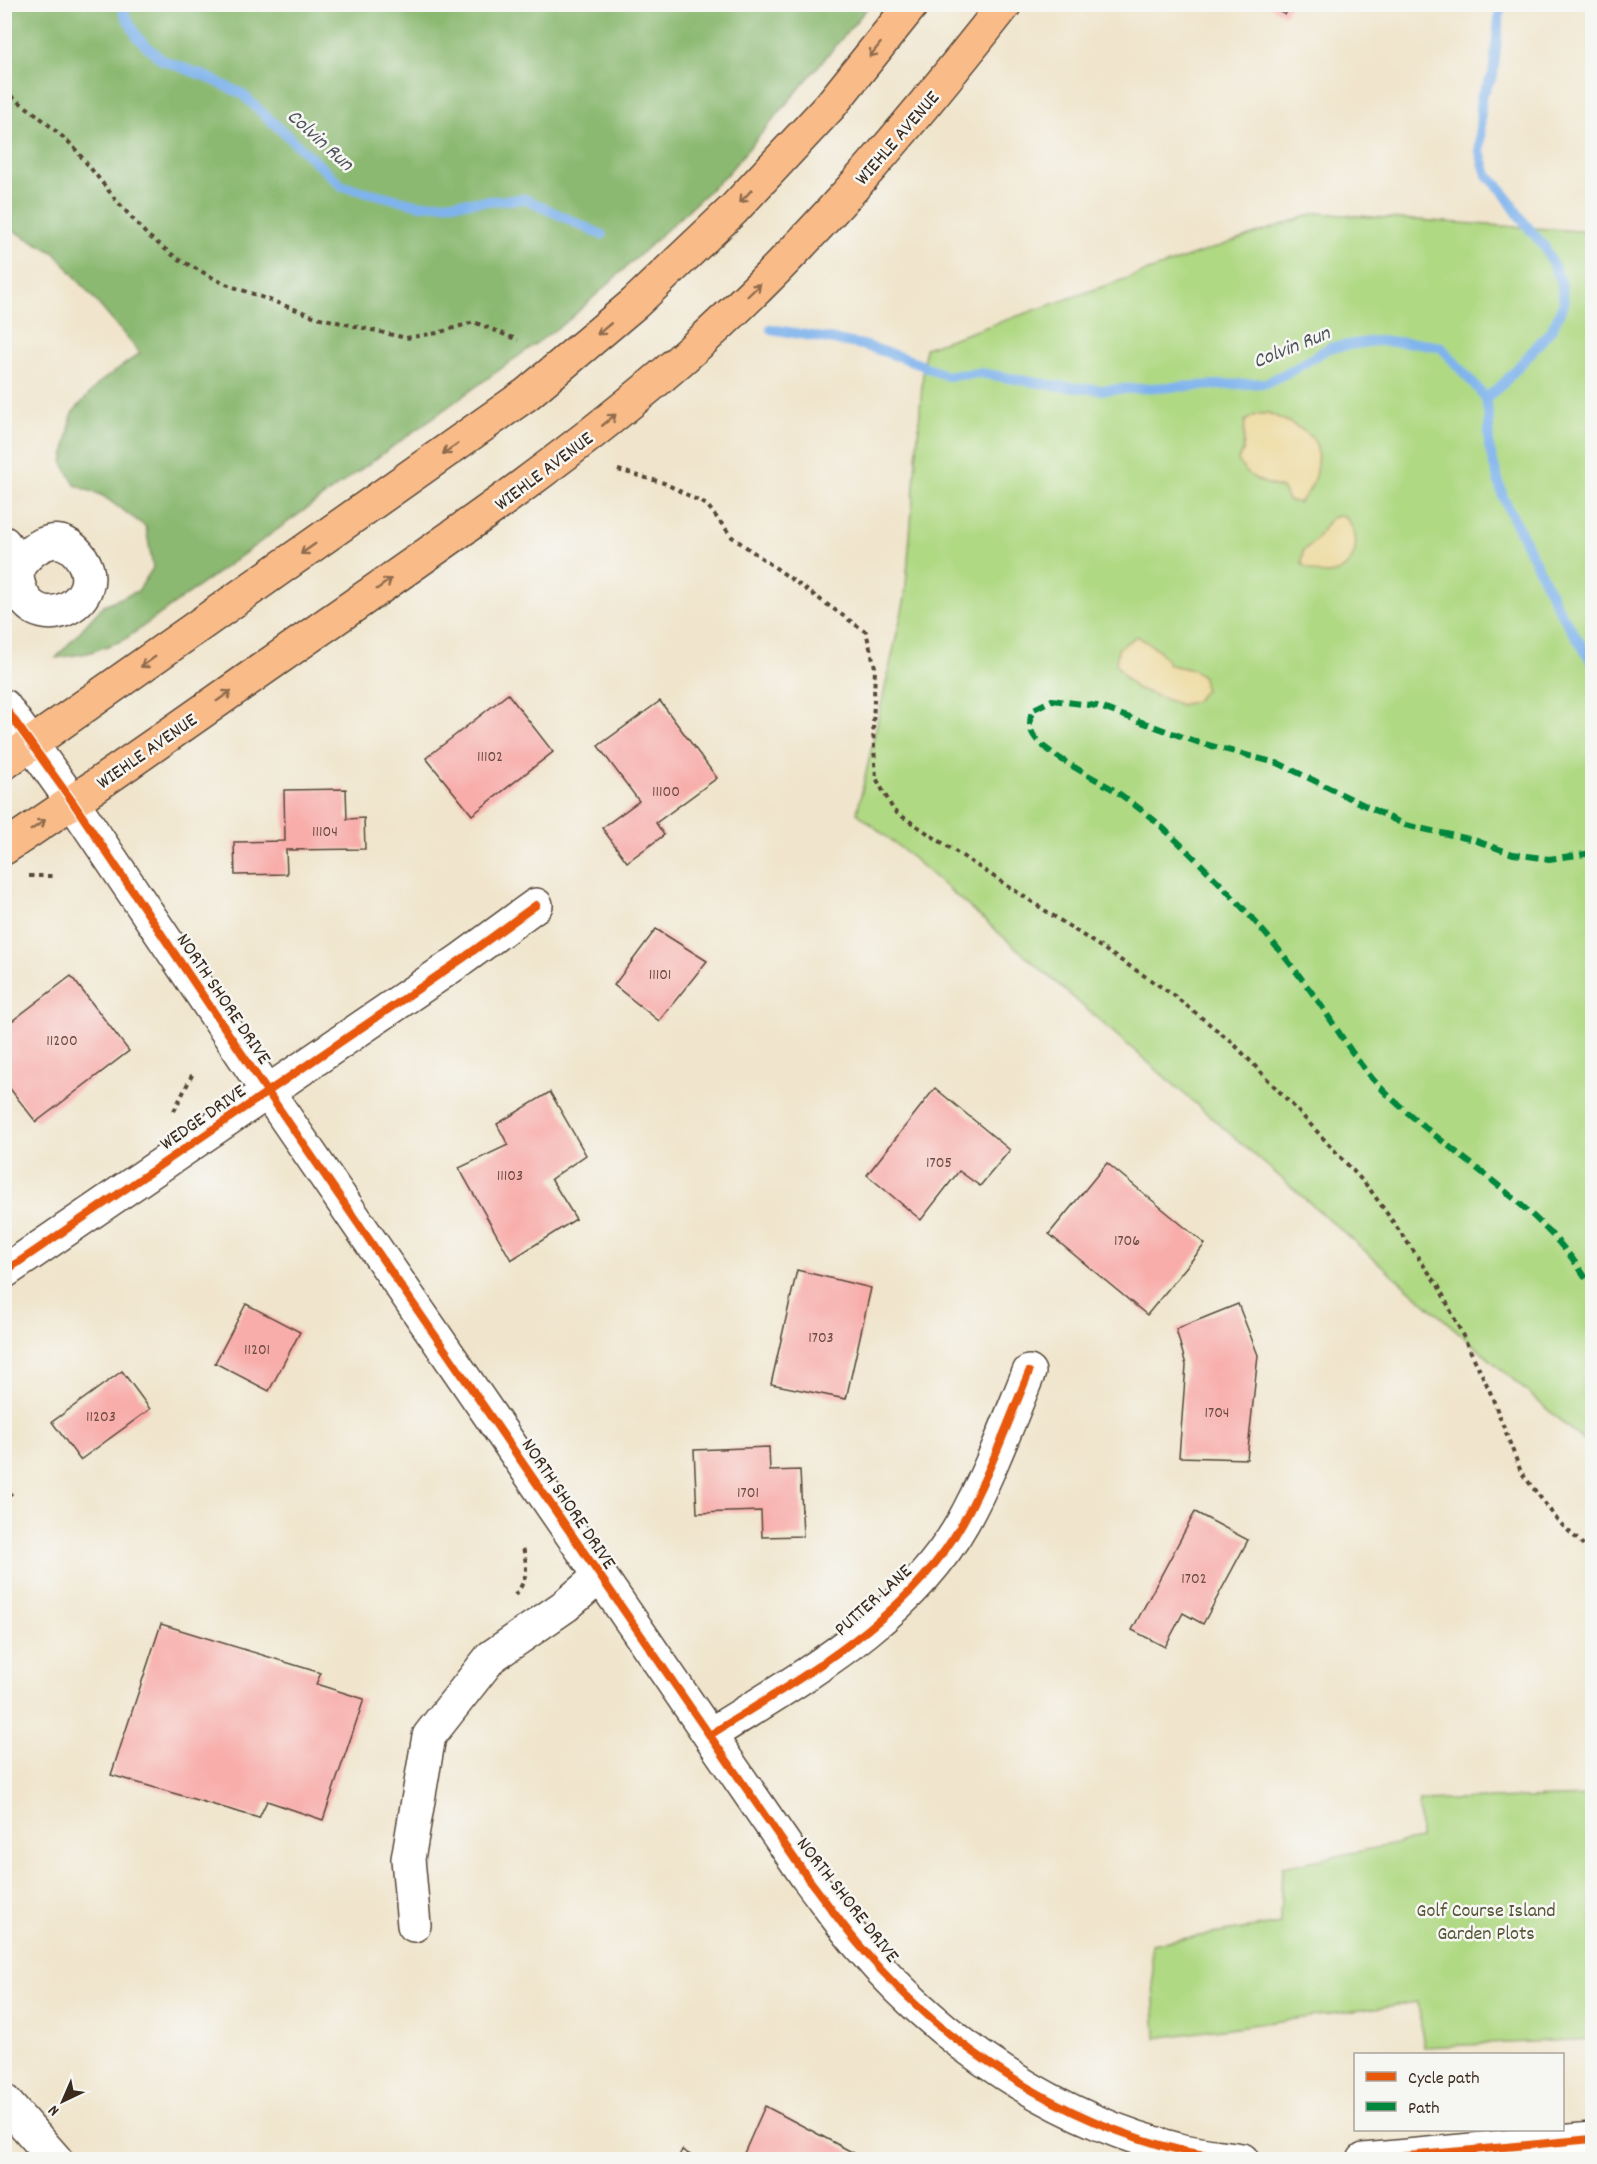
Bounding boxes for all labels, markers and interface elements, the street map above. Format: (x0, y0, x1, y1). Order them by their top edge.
one-way arrow (869, 42, 882, 58)
street label: WIEHLE AVENUE (849, 86, 947, 192)
water label: Colvin Run (279, 103, 360, 180)
one-way arrow (739, 188, 753, 203)
one-way arrow (747, 283, 762, 297)
water label: Colvin Run (1249, 319, 1336, 378)
one-way arrow (597, 322, 612, 336)
one-way arrow (601, 413, 617, 426)
street label: WIEHLE AVENUE (490, 426, 600, 519)
one-way arrow (442, 442, 458, 455)
one-way arrow (300, 543, 316, 555)
one-way arrow (375, 578, 391, 590)
one-way arrow (141, 656, 157, 668)
one-way arrow (215, 690, 231, 702)
street label: WIEHLE AVENUE (92, 707, 204, 797)
house number: 11102 (477, 746, 503, 769)
house number: 11100 (652, 781, 680, 804)
one-way arrow (30, 818, 46, 831)
house number: 11104 (312, 821, 338, 844)
street label: NORTH SHORE DRIVE (168, 928, 277, 1071)
house number: 11101 (649, 964, 671, 987)
house number: 11200 (46, 1030, 78, 1053)
street label: WEDGE DRIVE (155, 1078, 253, 1158)
house number: 1705 (926, 1152, 952, 1175)
house number: 11103 (497, 1165, 523, 1188)
house number: 1706 (1114, 1230, 1140, 1253)
house number: 1703 (808, 1327, 834, 1350)
house number: 11201 (244, 1339, 270, 1362)
house number: 1704 (1205, 1402, 1230, 1425)
house number: 11203 (86, 1406, 116, 1429)
street label: NORTH SHORE DRIVE (513, 1433, 622, 1576)
house number: 1701 (737, 1482, 759, 1505)
street label: PUTTER LANE (829, 1559, 919, 1644)
house number: 1702 (1181, 1568, 1207, 1591)
street label: NORTH SHORE DRIVE (789, 1832, 905, 1970)
park label: Golf Course Island Garden Plots (1416, 1898, 1556, 1949)
legend (1354, 2053, 1564, 2131)
text: Cycle path (1408, 2067, 1479, 2092)
north arrow (33, 2071, 93, 2131)
text: Path (1408, 2097, 1440, 2122)
text: N (43, 2099, 65, 2121)

